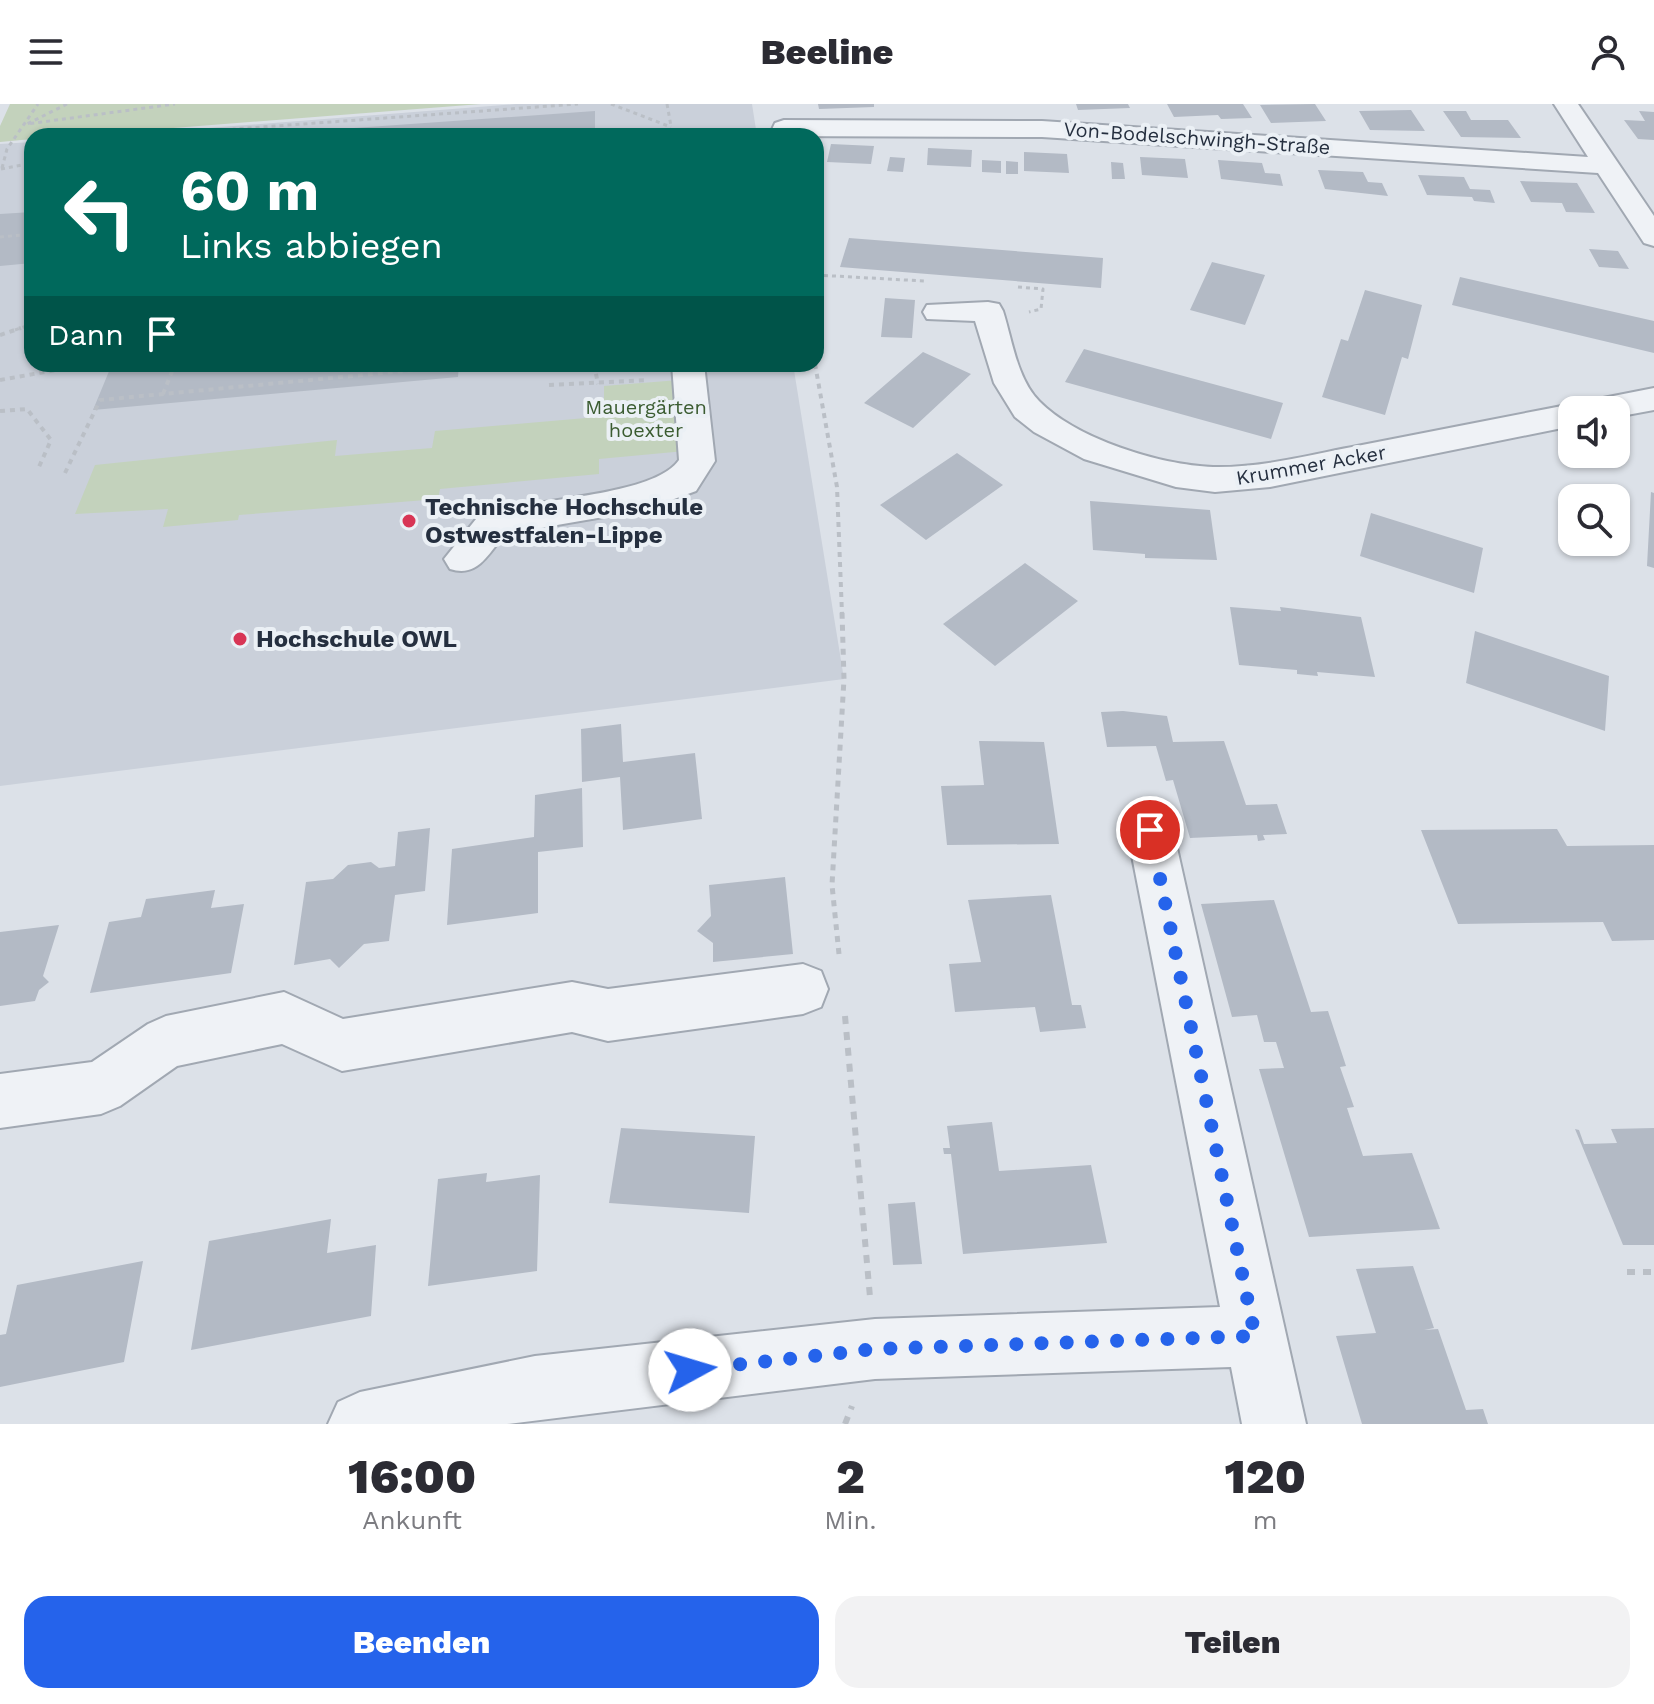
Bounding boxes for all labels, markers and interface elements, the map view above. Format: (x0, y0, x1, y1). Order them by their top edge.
icon: menu (24, 30, 68, 74)
icon: person (1586, 30, 1630, 74)
text: Beeline (761, 31, 893, 73)
street label: Von-Bodelschwingh-Straße (1063, 117, 1331, 159)
text: 60 m (180, 158, 319, 224)
icon: left (48, 160, 152, 264)
text: Links abbiegen (180, 225, 443, 267)
icon: arrive (140, 312, 184, 356)
text: Dann (48, 317, 124, 352)
park label: Mauergärten hoexter (585, 395, 707, 442)
map controls (1558, 396, 1630, 556)
button: sound (1558, 396, 1630, 468)
street label: Krummer Acker (1234, 440, 1388, 490)
button: search (1558, 484, 1630, 556)
place label: Technische Hochschule Ostwestfalen-Lippe (425, 493, 703, 549)
marker: Technische Hochschule Ostwestfalen-Lippe (400, 512, 418, 530)
place label: Hochschule OWL (256, 625, 457, 653)
marker: Hochschule OWL (231, 630, 249, 648)
pin (1116, 796, 1184, 864)
icon: arrive (1128, 808, 1172, 852)
position arrow (648, 1328, 732, 1412)
text: 16:00 (348, 1448, 476, 1505)
text: 2 (836, 1448, 865, 1505)
text: 120 (1224, 1448, 1306, 1505)
text: Ankunft (362, 1505, 462, 1535)
text: Min. (824, 1505, 876, 1535)
text: m (1253, 1505, 1278, 1535)
button: Beenden (24, 1596, 819, 1688)
button: Teilen (835, 1596, 1630, 1688)

